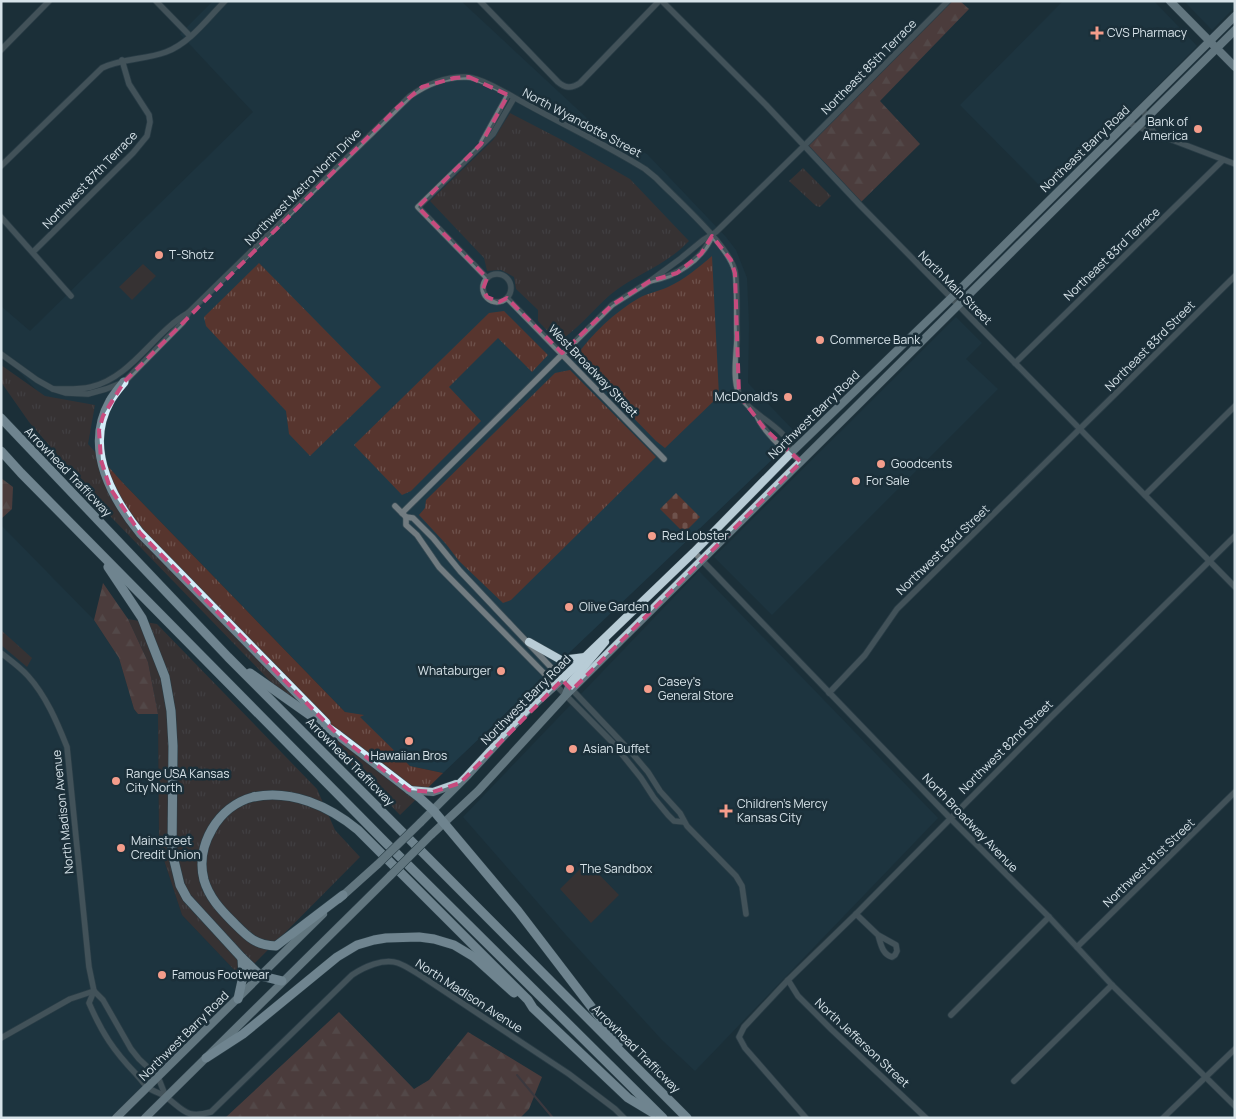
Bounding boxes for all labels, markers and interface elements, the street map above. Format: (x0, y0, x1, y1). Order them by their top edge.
street label: Northeast 85th Terrace (817, 15, 920, 118)
place label: CVS Pharmacy (1107, 24, 1188, 41)
marker: CVS Pharmacy (1091, 27, 1103, 39)
street label: North Wyandotte Street (520, 84, 645, 161)
street label: Northeast Barry Road (1036, 101, 1133, 196)
place label: Bank of America (1143, 113, 1189, 144)
marker: Bank of America (1192, 123, 1204, 135)
street label: Northwest Metro North Drive (241, 125, 365, 249)
street label: Northwest 87th Terrace (38, 127, 141, 232)
street label: Northeast 83rd Terrace (1060, 203, 1163, 304)
place label: T-Shotz (169, 246, 214, 263)
street label: North Main Street (915, 247, 996, 329)
marker: T-Shotz (153, 249, 165, 261)
street label: Northeast 83rd Street (1101, 297, 1199, 395)
street label: West Broadway Street (545, 321, 642, 421)
place label: Commerce Bank (830, 331, 921, 348)
marker: Commerce Bank (814, 334, 826, 346)
street label: Northwest Barry Road (764, 367, 863, 463)
place label: McDonald's (715, 388, 778, 405)
marker: McDonald's (782, 391, 794, 403)
street label: Arrowhead Trafficway (21, 423, 116, 521)
place label: Goodcents (891, 455, 952, 472)
marker: Goodcents (875, 458, 887, 470)
place label: For Sale (866, 472, 910, 489)
marker: For Sale (850, 475, 862, 487)
street label: Northwest 83rd Street (892, 500, 993, 599)
place label: Red Lobster (662, 527, 729, 544)
marker: Red Lobster (646, 530, 658, 542)
place label: Olive Garden (579, 598, 649, 615)
marker: Olive Garden (563, 601, 575, 613)
street label: Northwest Barry Road (477, 651, 574, 748)
place label: Whataburger (418, 662, 492, 679)
marker: Whataburger (495, 665, 507, 677)
place label: Casey's General Store (658, 673, 734, 704)
marker: Casey's General Store (642, 683, 654, 695)
street label: Northwest 82nd Street (955, 696, 1057, 797)
street label: Arrowhead Trafficway (302, 714, 399, 810)
marker: Hawaiian Bros (403, 735, 415, 747)
place label: Asian Buffet (583, 740, 650, 757)
marker: Asian Buffet (567, 743, 579, 755)
place label: Hawaiian Bros (371, 747, 447, 764)
street label: North Madison Avenue (48, 749, 77, 875)
place label: Range USA Kansas City North (126, 765, 230, 796)
street label: North Broadway Avenue (919, 769, 1022, 876)
marker: Range USA Kansas City North (110, 775, 122, 787)
place label: Children's Mercy Kansas City (737, 795, 828, 826)
marker: Children's Mercy Kansas City (719, 804, 733, 818)
street label: Northwest 81st Street (1099, 814, 1198, 911)
place label: Mainstreet Credit Union (131, 832, 201, 863)
marker: Mainstreet Credit Union (115, 842, 127, 854)
place label: The Sandbox (580, 860, 653, 877)
marker: The Sandbox (564, 863, 576, 875)
street label: North Madison Avenue (412, 955, 526, 1037)
place label: Famous Footwear (172, 966, 270, 983)
marker: Famous Footwear (156, 969, 168, 981)
street label: Northwest Barry Road (135, 987, 232, 1084)
street label: North Jefferson Street (811, 994, 913, 1091)
street label: Arrowhead Trafficway (588, 1001, 685, 1097)

